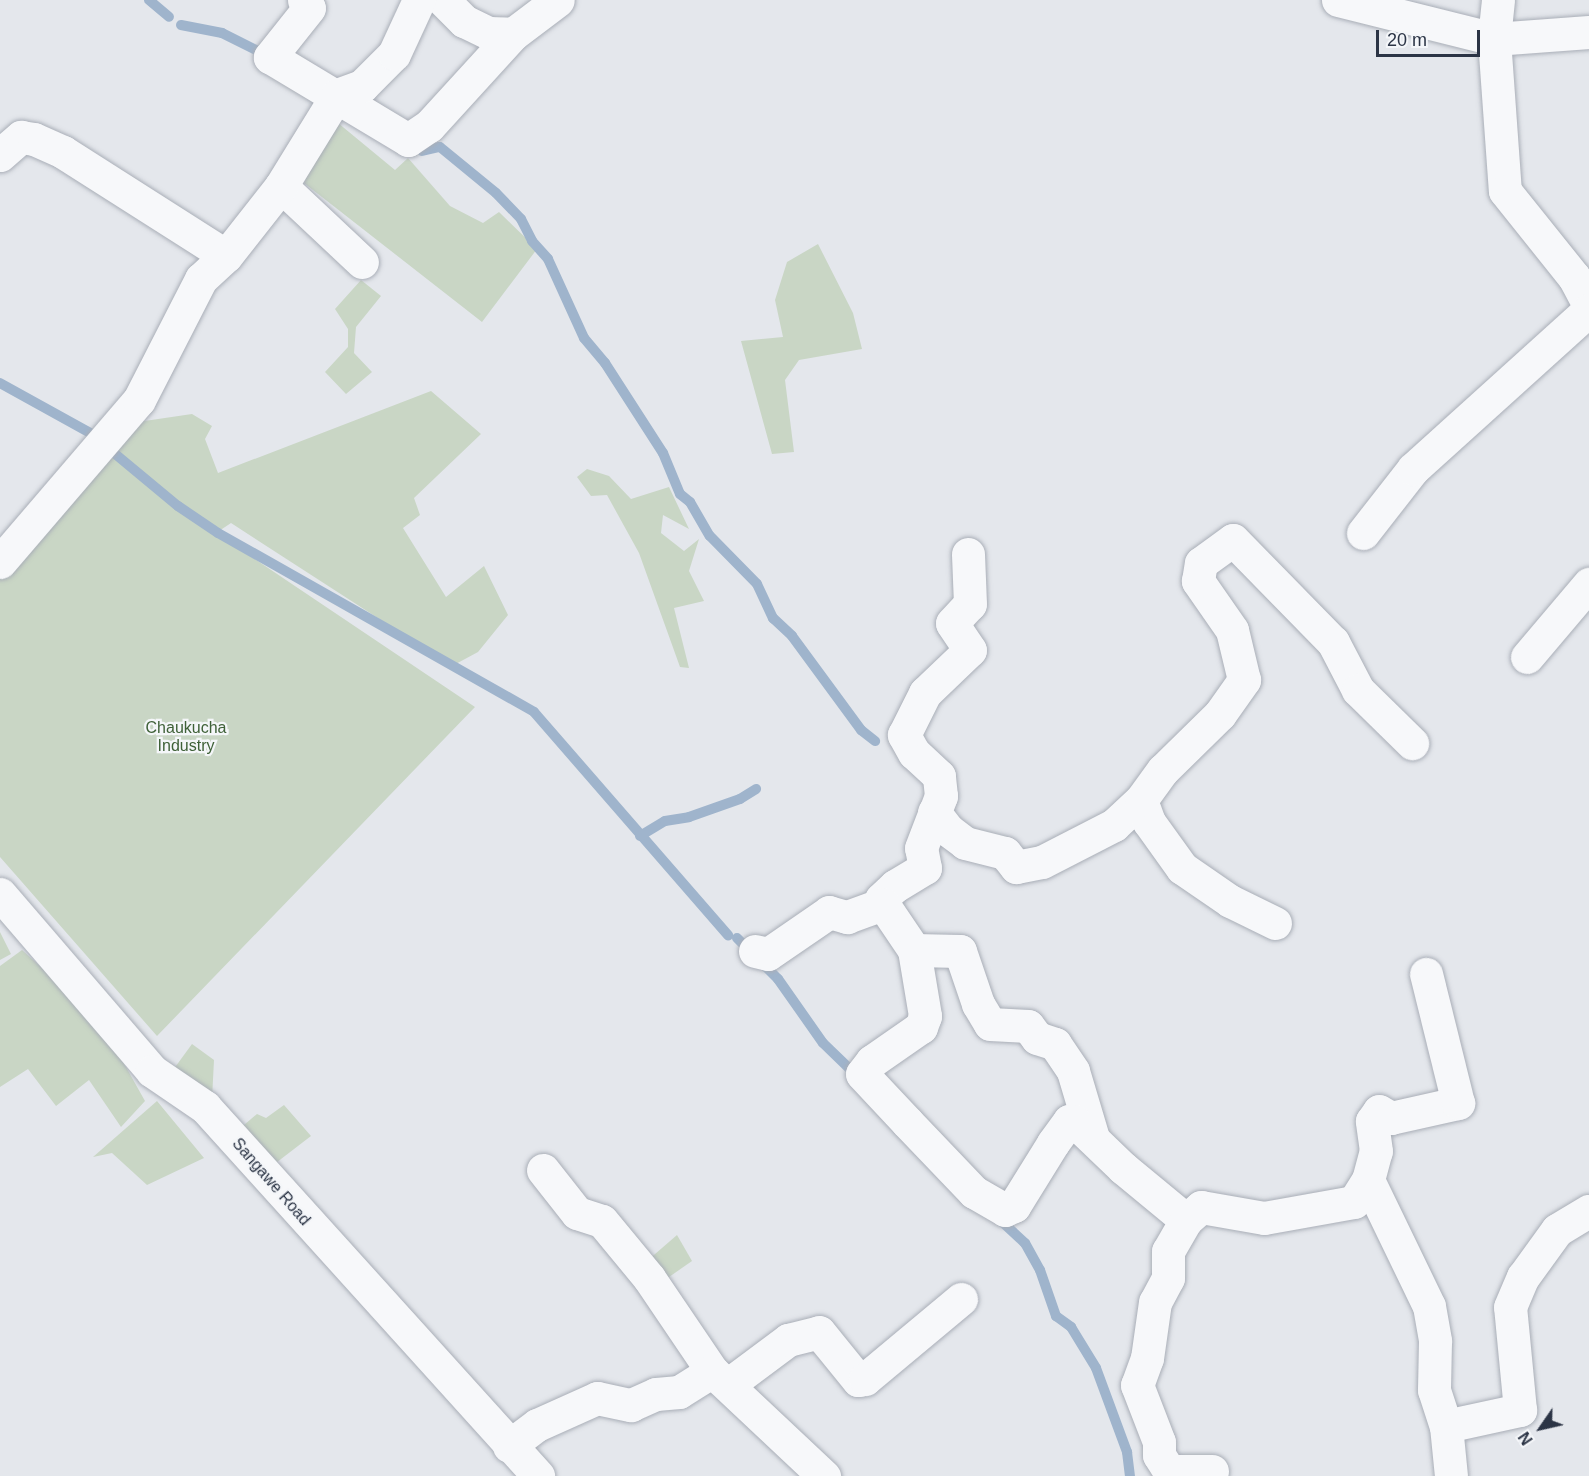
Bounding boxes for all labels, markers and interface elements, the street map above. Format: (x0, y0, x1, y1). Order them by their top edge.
scale bar (1379, 18, 1482, 56)
text: 20 m (1387, 30, 1427, 50)
park label: Chaukucha Industry (146, 718, 226, 756)
street label: Sangawe Road (228, 1134, 314, 1230)
north arrow (1511, 1398, 1571, 1458)
text: N (1515, 1429, 1536, 1448)

